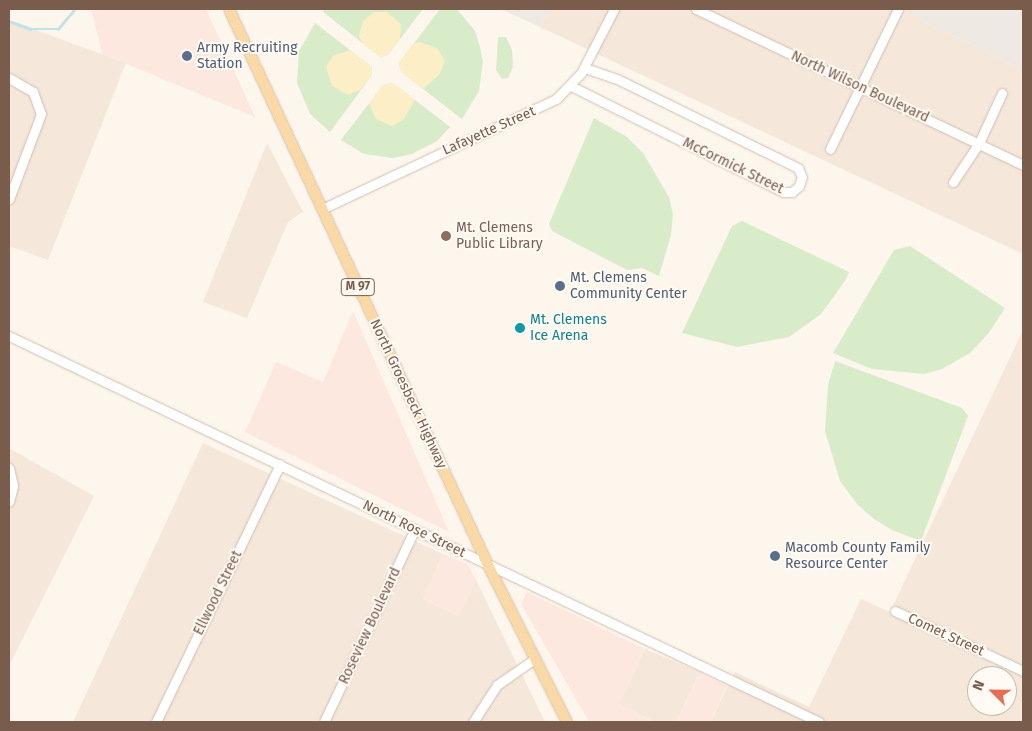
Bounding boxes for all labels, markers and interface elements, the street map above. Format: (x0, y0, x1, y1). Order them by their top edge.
place label: Army Recruiting Station (197, 40, 297, 72)
street label: North Wilson Boulevard (788, 48, 932, 126)
marker: Army Recruiting Station (181, 50, 193, 62)
street label: Lafayette Street (440, 103, 538, 159)
street label: McCormick Street (680, 134, 786, 198)
place label: Mt. Clemens Public Library (456, 220, 543, 252)
marker: Mt. Clemens Public Library (440, 230, 452, 242)
place label: Mt. Clemens Community Center (570, 270, 687, 302)
road number: M 97 (340, 278, 376, 296)
marker: Mt. Clemens Community Center (554, 280, 566, 292)
place label: Mt. Clemens Ice Arena (530, 312, 607, 344)
street label: North Groesbeck Highway (366, 317, 450, 471)
marker: Mt. Clemens Ice Arena (514, 322, 526, 334)
street label: North Rose Street (360, 497, 468, 561)
place label: Macomb County Family Resource Center (785, 540, 930, 572)
street label: Ellwood Street (190, 548, 246, 638)
marker: Macomb County Family Resource Center (769, 550, 781, 562)
street label: Roseview Boulevard (336, 565, 404, 687)
street label: Comet Street (905, 610, 987, 660)
north arrow (967, 666, 1017, 716)
text: N (969, 678, 988, 693)

